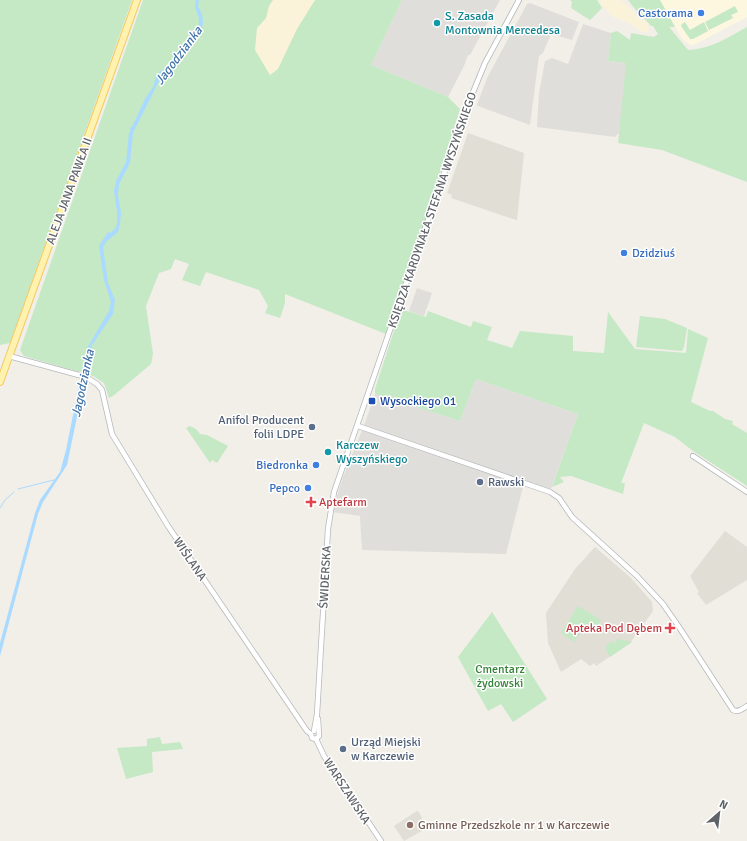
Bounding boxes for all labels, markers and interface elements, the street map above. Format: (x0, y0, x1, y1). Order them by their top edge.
place label: Castorama (638, 6, 693, 21)
marker: Castorama (696, 8, 706, 18)
place label: S. Zasada Montownia Mercedesa (445, 9, 560, 38)
marker: S. Zasada Montownia Mercedesa (432, 18, 442, 28)
water label: Jagodzianka (152, 23, 206, 88)
street label: KSIĘDZA KARDYNAŁA STEFANA WYSZYŃSKIEGO (385, 90, 480, 330)
street label: ALEJA JANA PAWŁA II (43, 136, 96, 247)
place label: Dzidziuś (632, 246, 675, 261)
marker: Dzidziuś (619, 248, 629, 258)
water label: Jagodzianka (68, 348, 98, 418)
place label: Wysockiego 01 (380, 394, 456, 409)
marker: Wysockiego 01 (367, 396, 377, 406)
place label: Anifol Producent folii LDPE (218, 413, 304, 442)
marker: Anifol Producent folii LDPE (307, 422, 317, 432)
place label: Karczew Wyszyńskiego (336, 438, 408, 467)
marker: Karczew Wyszyńskiego (323, 447, 333, 457)
place label: Biedronka (256, 458, 308, 473)
marker: Biedronka (311, 460, 321, 470)
place label: Rawski (488, 475, 524, 490)
marker: Rawski (475, 477, 485, 487)
place label: Pepco (269, 481, 300, 496)
marker: Pepco (303, 483, 313, 493)
place label: Aptefarm (319, 495, 367, 510)
marker: Aptefarm (306, 497, 316, 507)
street label: WIŚLANA (170, 535, 210, 584)
street label: ŚWIDERSKA (316, 544, 335, 609)
place label: Apteka Pod Dębem (566, 621, 662, 636)
marker: Apteka Pod Dębem (665, 623, 675, 633)
park label: Cmentarz żydowski (475, 662, 525, 691)
place label: Urząd Miejski w Karczewie (351, 735, 421, 764)
marker: Urząd Miejski w Karczewie (338, 744, 348, 754)
street label: WARSZAWSKA (320, 755, 374, 828)
north arrow (699, 793, 739, 833)
text: N (717, 797, 730, 812)
place label: Gminne Przedszkole nr 1 w Karczewie (418, 818, 610, 833)
marker: Gminne Przedszkole nr 1 w Karczewie (405, 820, 415, 830)

